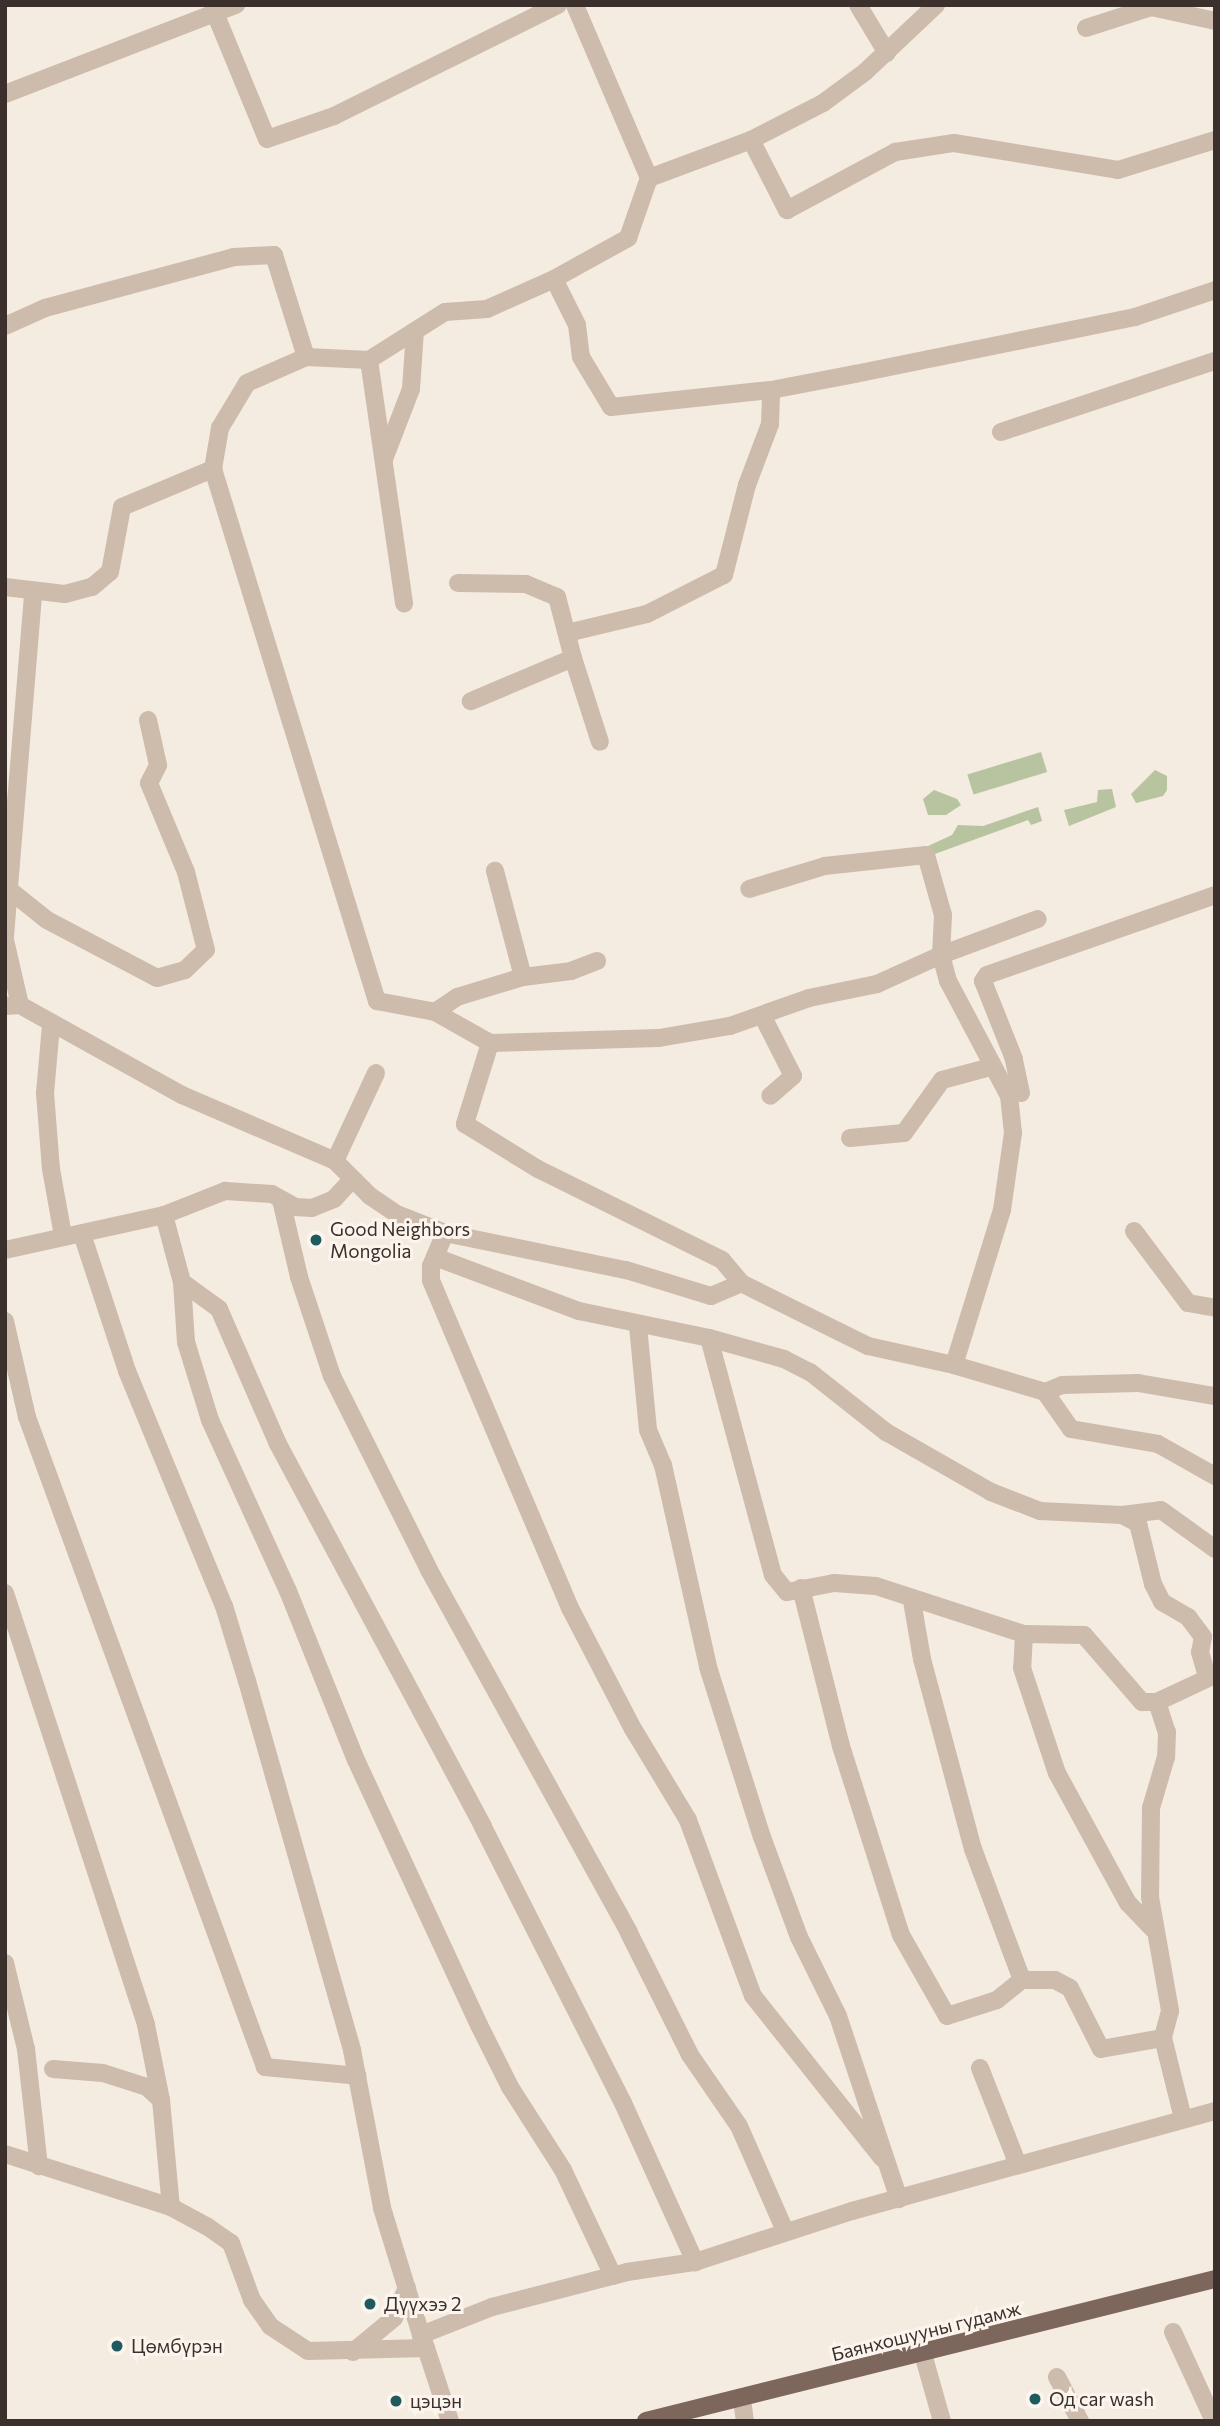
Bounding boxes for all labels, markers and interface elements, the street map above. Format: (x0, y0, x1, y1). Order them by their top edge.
place label: Good Neighbors Mongolia (330, 1218, 470, 1262)
marker: Good Neighbors Mongolia (308, 1232, 324, 1248)
place label: Дүүхээ 2 (384, 2293, 462, 2315)
marker: Дүүхээ 2 (362, 2296, 378, 2312)
street label: Баянхошууны гудамж (829, 2296, 1023, 2366)
place label: Цөмбүрэн (131, 2335, 223, 2357)
marker: Цөмбүрэн (109, 2338, 125, 2354)
place label: Од car wash (1049, 2388, 1154, 2410)
place label: цэцэн (410, 2390, 462, 2412)
marker: Од car wash (1027, 2391, 1043, 2407)
marker: цэцэн (388, 2393, 404, 2409)

